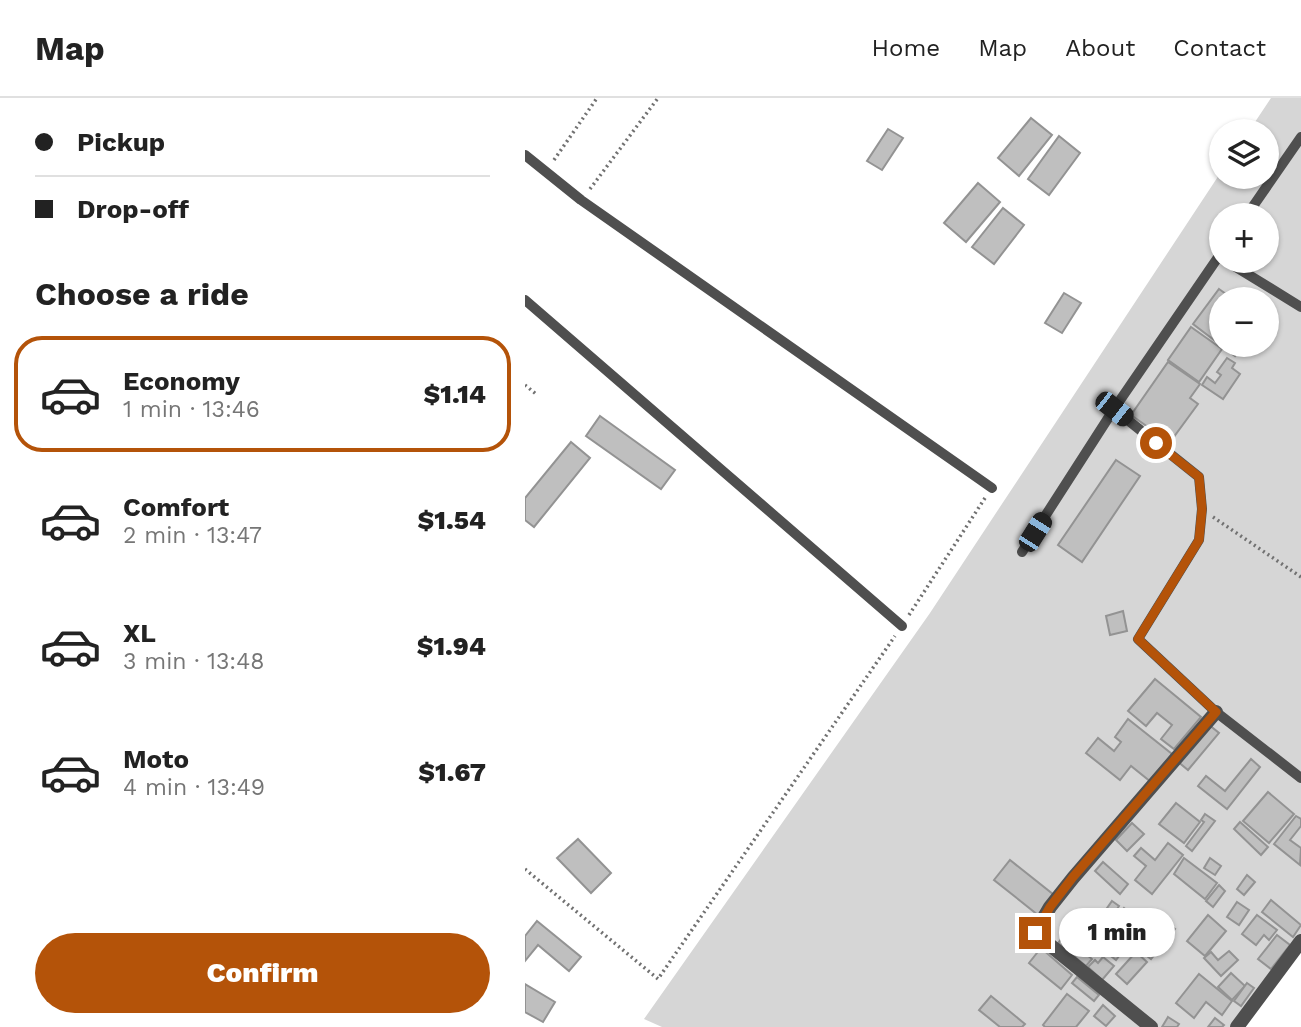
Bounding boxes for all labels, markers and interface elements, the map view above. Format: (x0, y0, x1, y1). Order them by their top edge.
text: Map (35, 29, 105, 68)
text: Home (872, 34, 940, 62)
text: Map (978, 34, 1027, 62)
text: About (1065, 34, 1135, 62)
text: Contact (1173, 34, 1266, 62)
map controls (1209, 119, 1279, 357)
button: layers (1209, 119, 1279, 189)
text: Pickup (77, 127, 165, 157)
text: Drop-off (77, 194, 189, 224)
button: + (1209, 203, 1279, 273)
text: Choose a ride (35, 275, 249, 313)
button: − (1209, 287, 1279, 357)
icon: car (39, 363, 102, 426)
text: Economy (123, 366, 240, 396)
text: $1.14 (424, 379, 486, 409)
car (1091, 388, 1138, 430)
text: 1 min · 13:46 (123, 396, 260, 423)
route start (1140, 427, 1172, 459)
icon: car (39, 489, 102, 552)
text: Comfort (123, 492, 229, 522)
text: $1.54 (418, 505, 486, 535)
car (1015, 509, 1056, 555)
text: 2 min · 13:47 (123, 522, 262, 549)
icon: car (39, 615, 102, 678)
text: XL (123, 618, 156, 648)
text: $1.94 (417, 631, 486, 661)
text: 3 min · 13:48 (123, 648, 264, 675)
icon: car (39, 741, 102, 804)
text: Moto (123, 744, 189, 774)
text: $1.67 (418, 757, 486, 787)
text: 4 min · 13:49 (123, 774, 265, 801)
callout: 1 min (1059, 908, 1175, 958)
route end (1019, 917, 1051, 949)
text: 1 min (1087, 919, 1147, 946)
button: Confirm (35, 933, 490, 1013)

